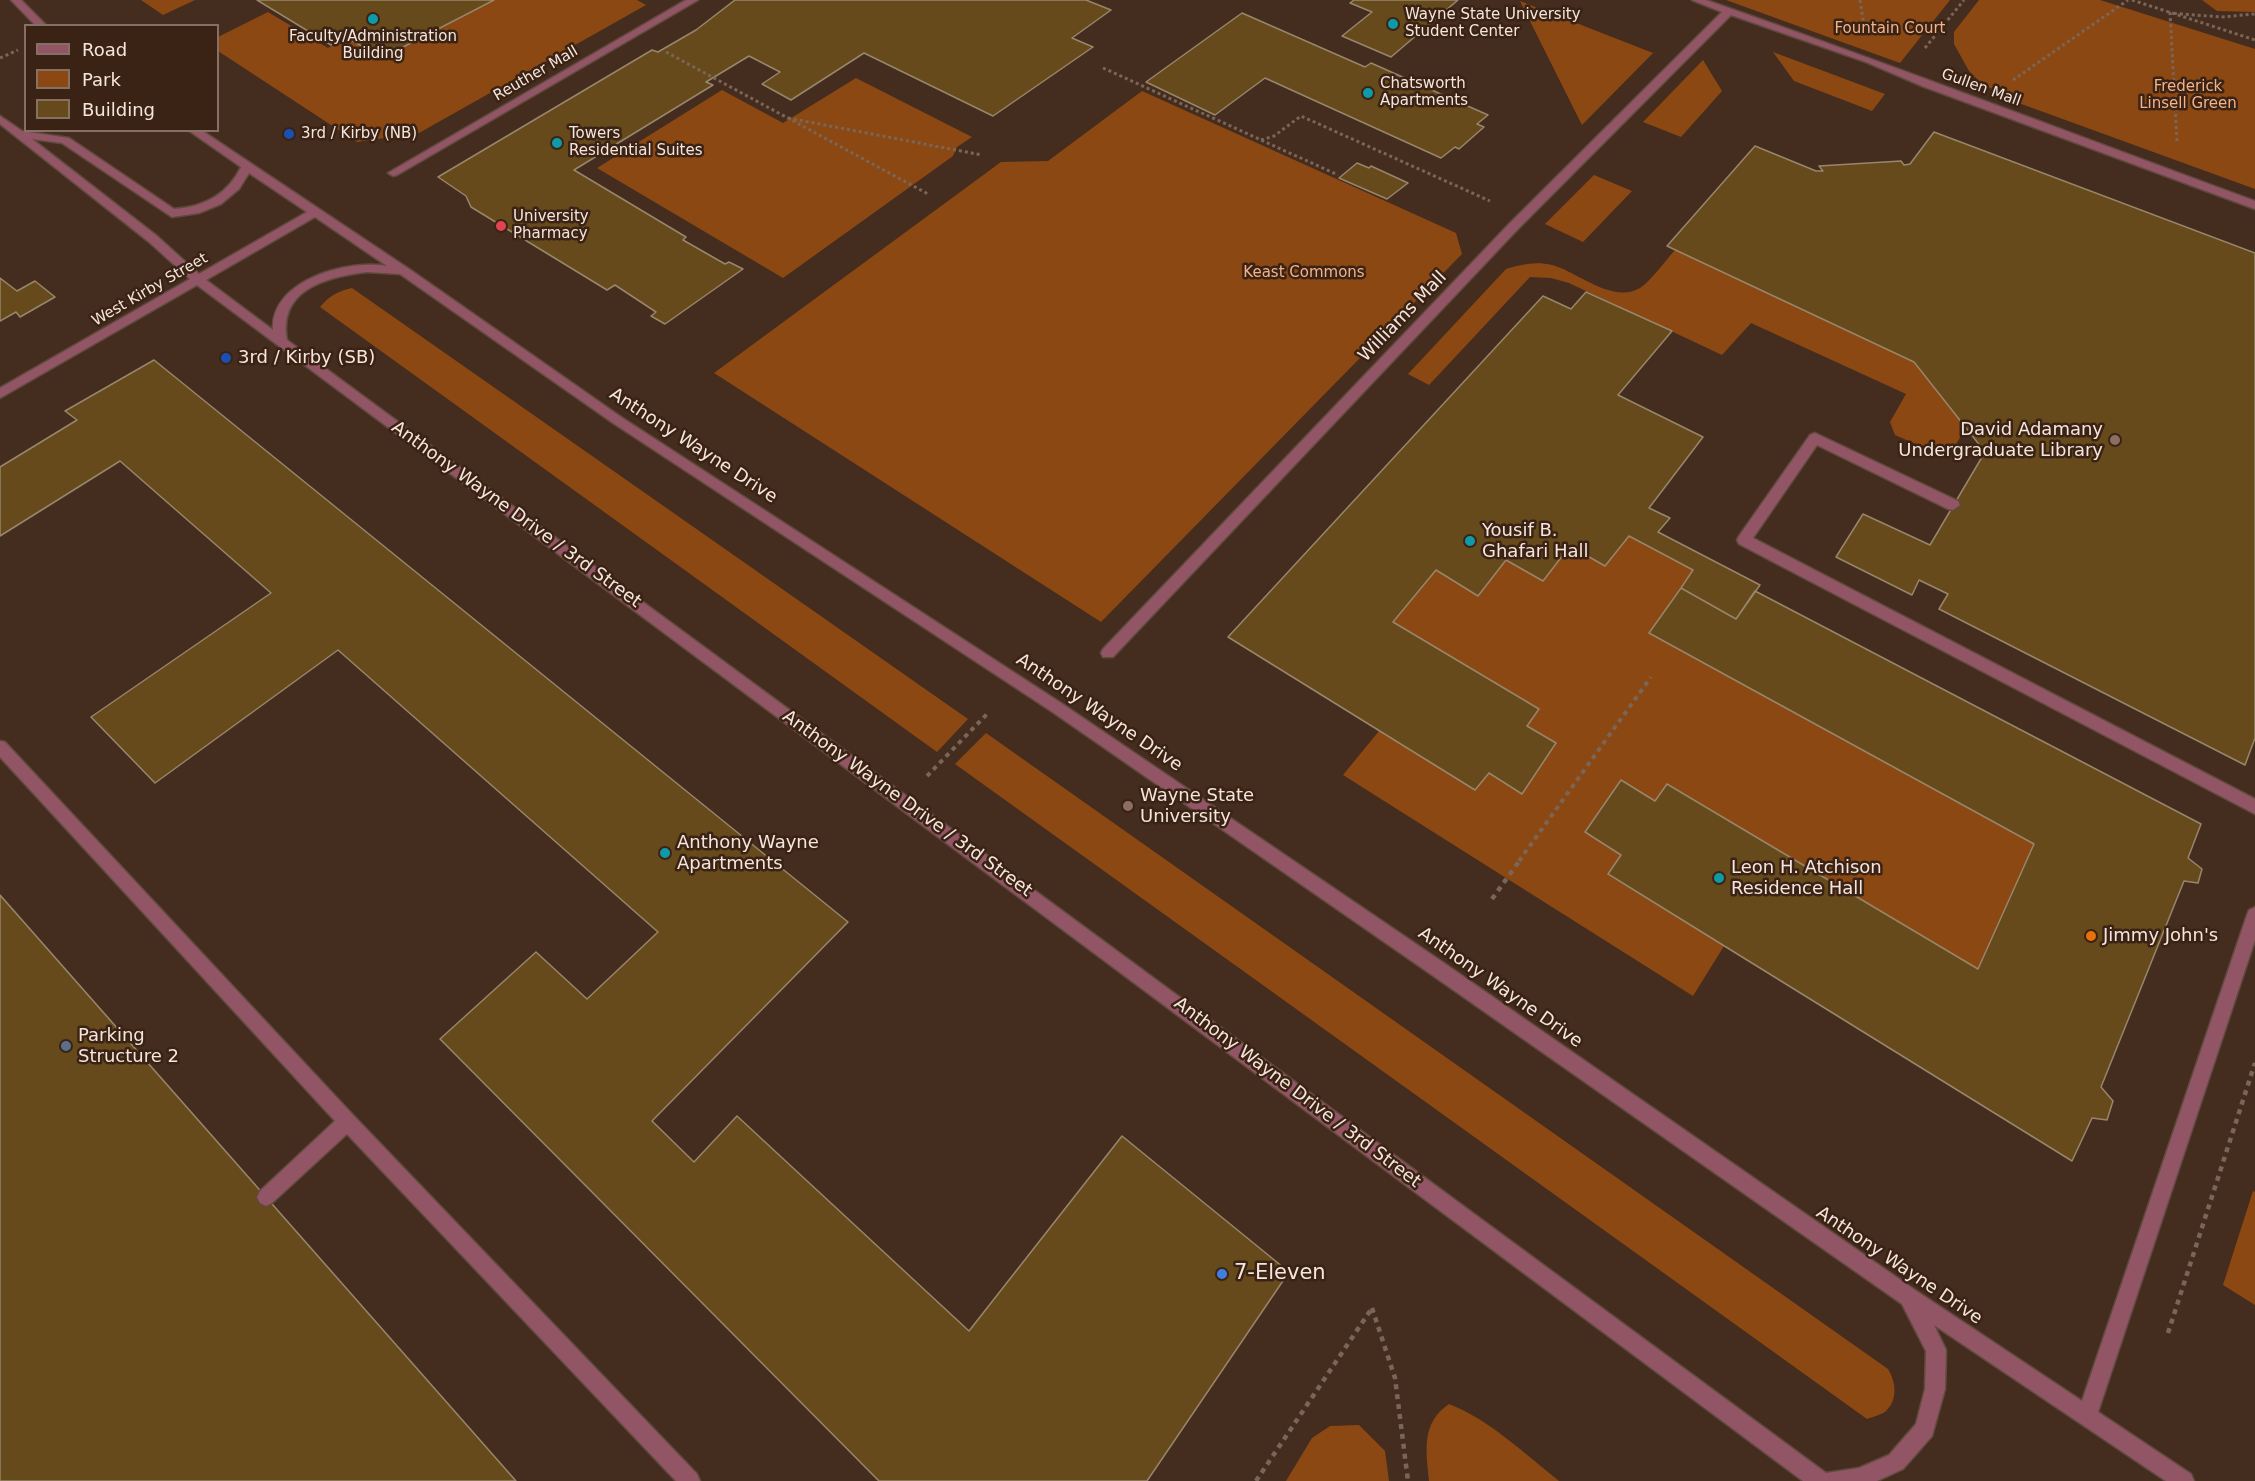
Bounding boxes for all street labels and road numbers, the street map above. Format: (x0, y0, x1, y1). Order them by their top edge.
street label: Reuther Mall (491, 43, 581, 105)
street label: Gullen Mall (1939, 65, 2023, 111)
street label: West Kirby Street (89, 250, 211, 330)
street label: Williams Mall (1354, 267, 1452, 367)
street label: Anthony Wayne Drive (605, 384, 781, 508)
street label: Anthony Wayne Drive / 3rd Street (387, 417, 645, 613)
street label: Anthony Wayne Drive (1012, 649, 1186, 777)
street label: Anthony Wayne Drive / 3rd Street (778, 706, 1036, 902)
street label: Anthony Wayne Drive (1414, 923, 1586, 1053)
street label: Anthony Wayne Drive / 3rd Street (1169, 993, 1425, 1193)
street label: Anthony Wayne Drive (1812, 1202, 1986, 1330)

